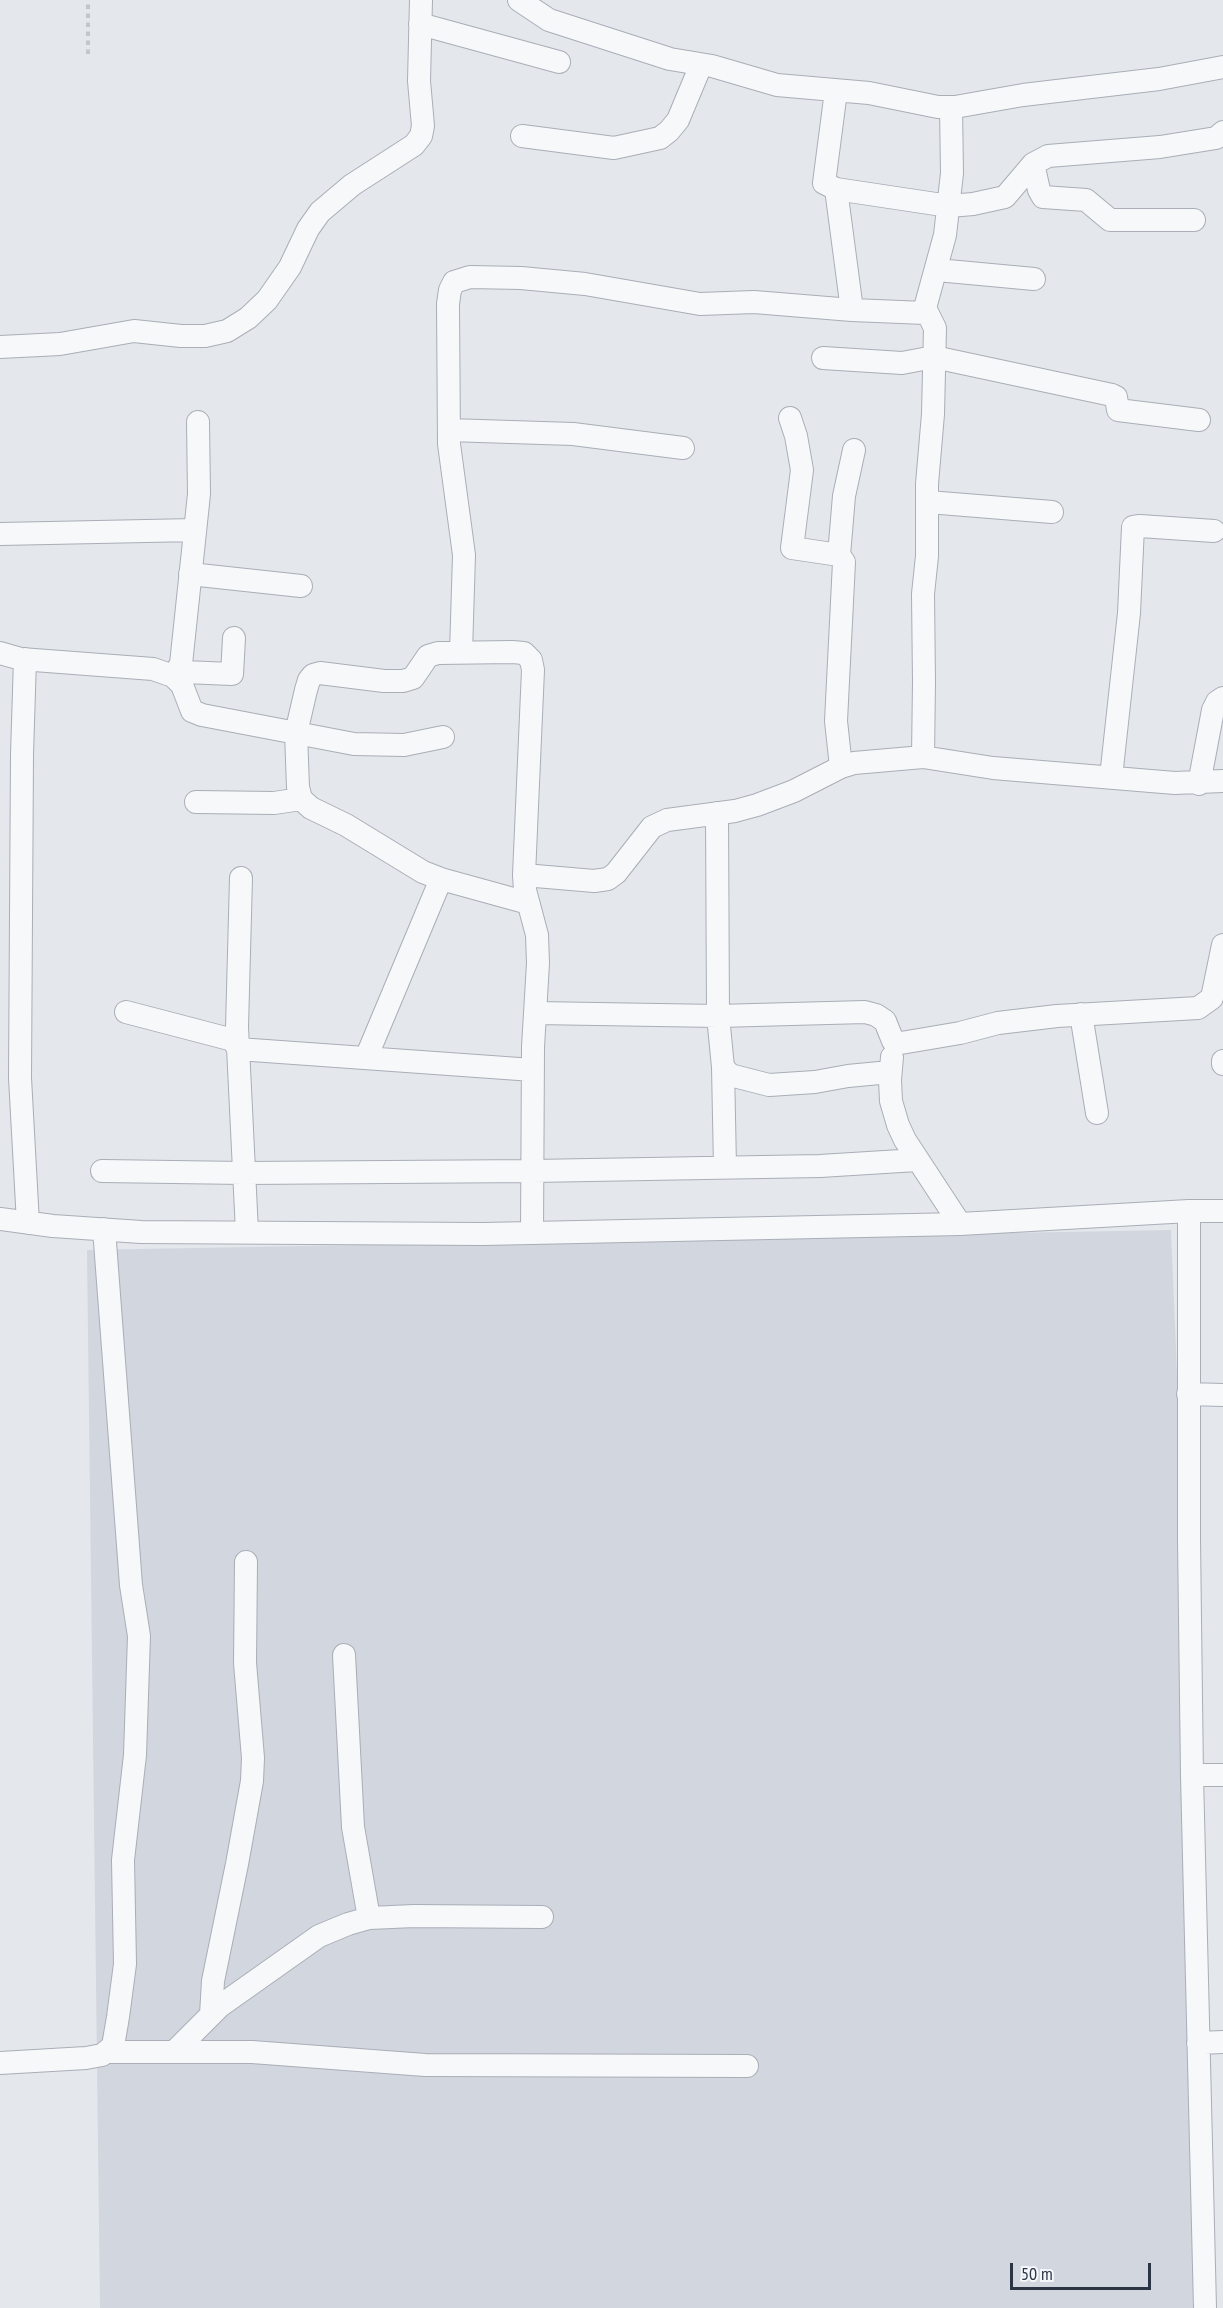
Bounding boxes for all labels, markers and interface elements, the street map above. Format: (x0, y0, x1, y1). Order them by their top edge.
scale bar (1013, 2251, 1154, 2289)
text: 50 m (1021, 2262, 1053, 2285)

